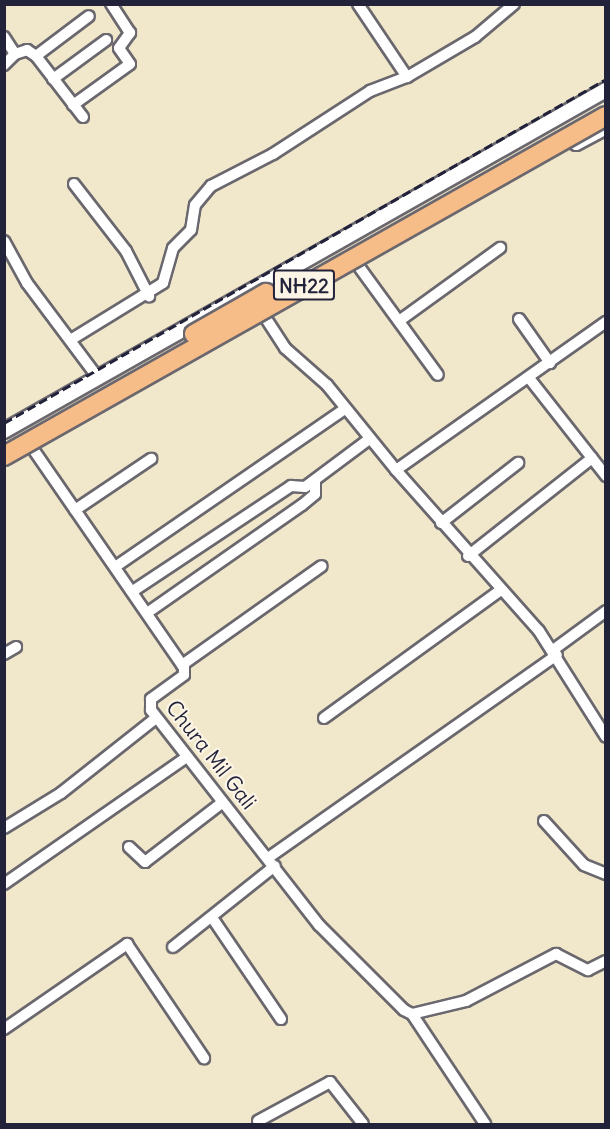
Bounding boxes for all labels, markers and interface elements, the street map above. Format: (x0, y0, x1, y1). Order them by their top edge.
road number: NH22 (272, 268, 336, 302)
street label: Chura Mil Gali (161, 695, 261, 815)

